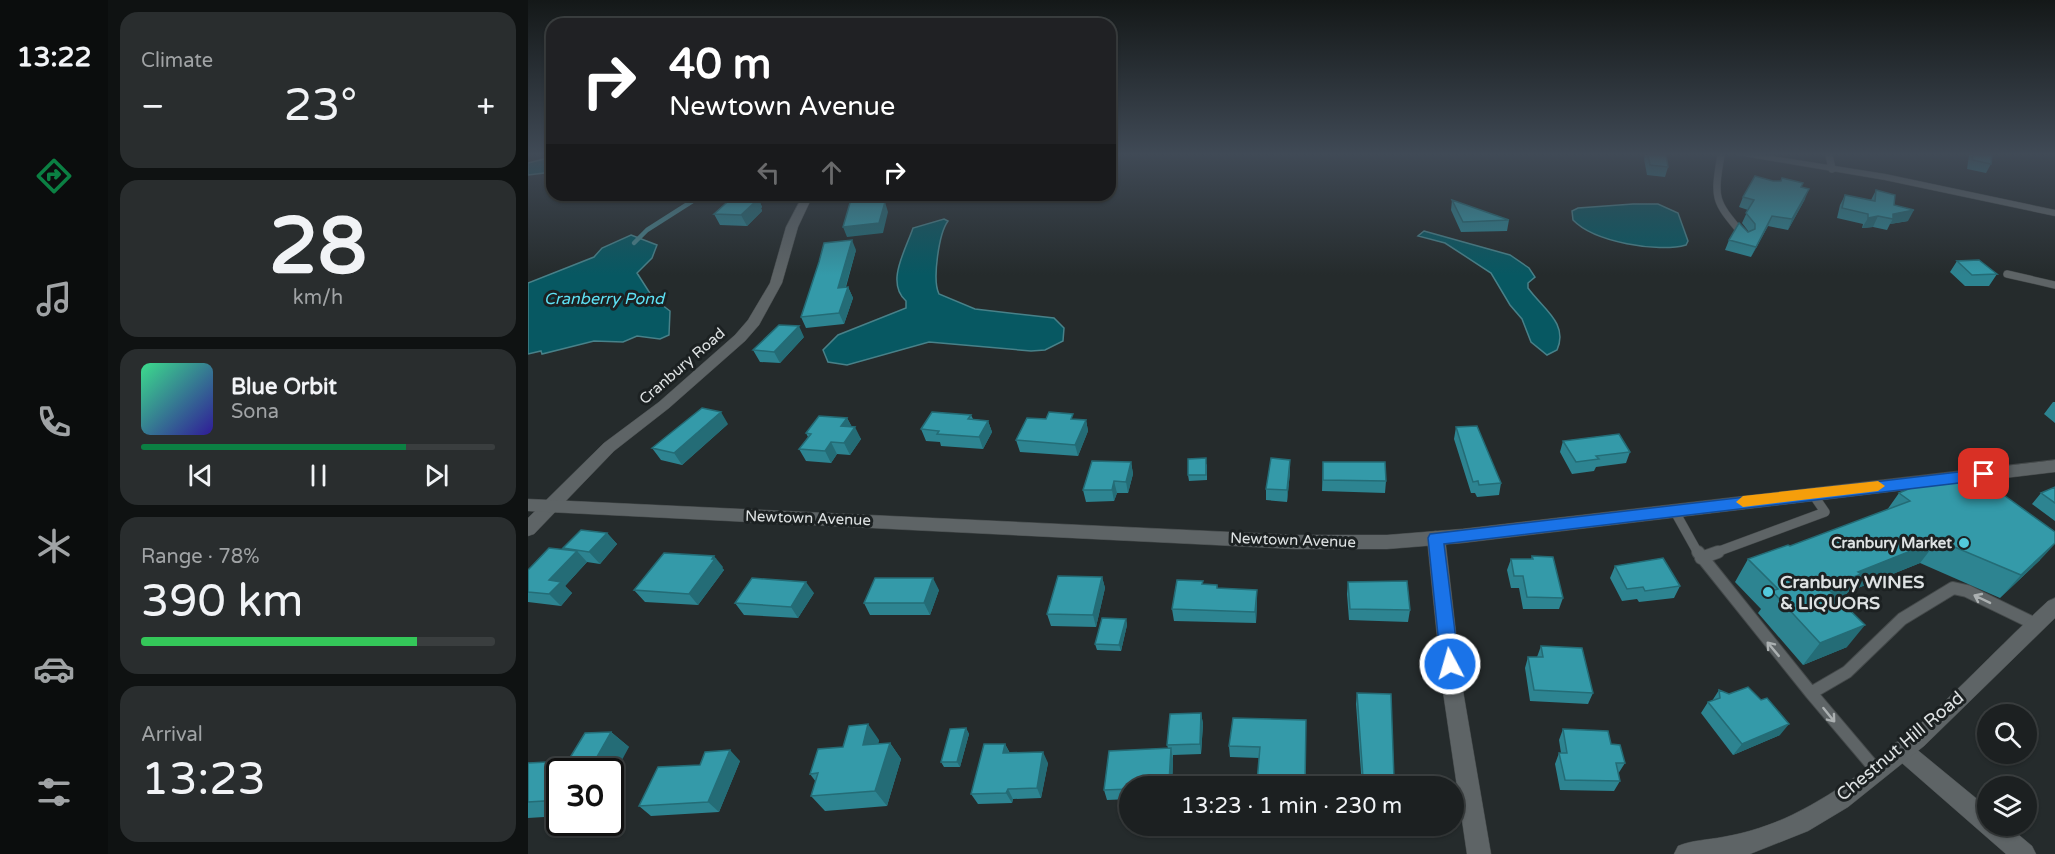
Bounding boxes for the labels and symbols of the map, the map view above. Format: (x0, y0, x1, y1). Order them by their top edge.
water label: Cranberry Pond (544, 289, 666, 309)
street label: Cranbury Road (635, 324, 729, 408)
pin (1958, 448, 2009, 499)
street label: Newtown Avenue (745, 507, 871, 529)
street label: Newtown Avenue (1230, 529, 1356, 551)
place label: Cranbury Market (1831, 534, 1952, 553)
marker: Cranbury Market (1957, 536, 1971, 550)
place label: Cranbury WINES & LIQUORS (1780, 571, 1924, 614)
marker: Cranbury WINES & LIQUORS (1761, 585, 1775, 599)
one-way arrow (1974, 592, 1992, 604)
position arrow (1418, 632, 1482, 696)
one-way arrow (1766, 641, 1780, 656)
street label: Chestnut Hill Road (1832, 686, 1968, 806)
one-way arrow (1822, 707, 1835, 723)
speed limit sign: 30 (546, 758, 624, 836)

